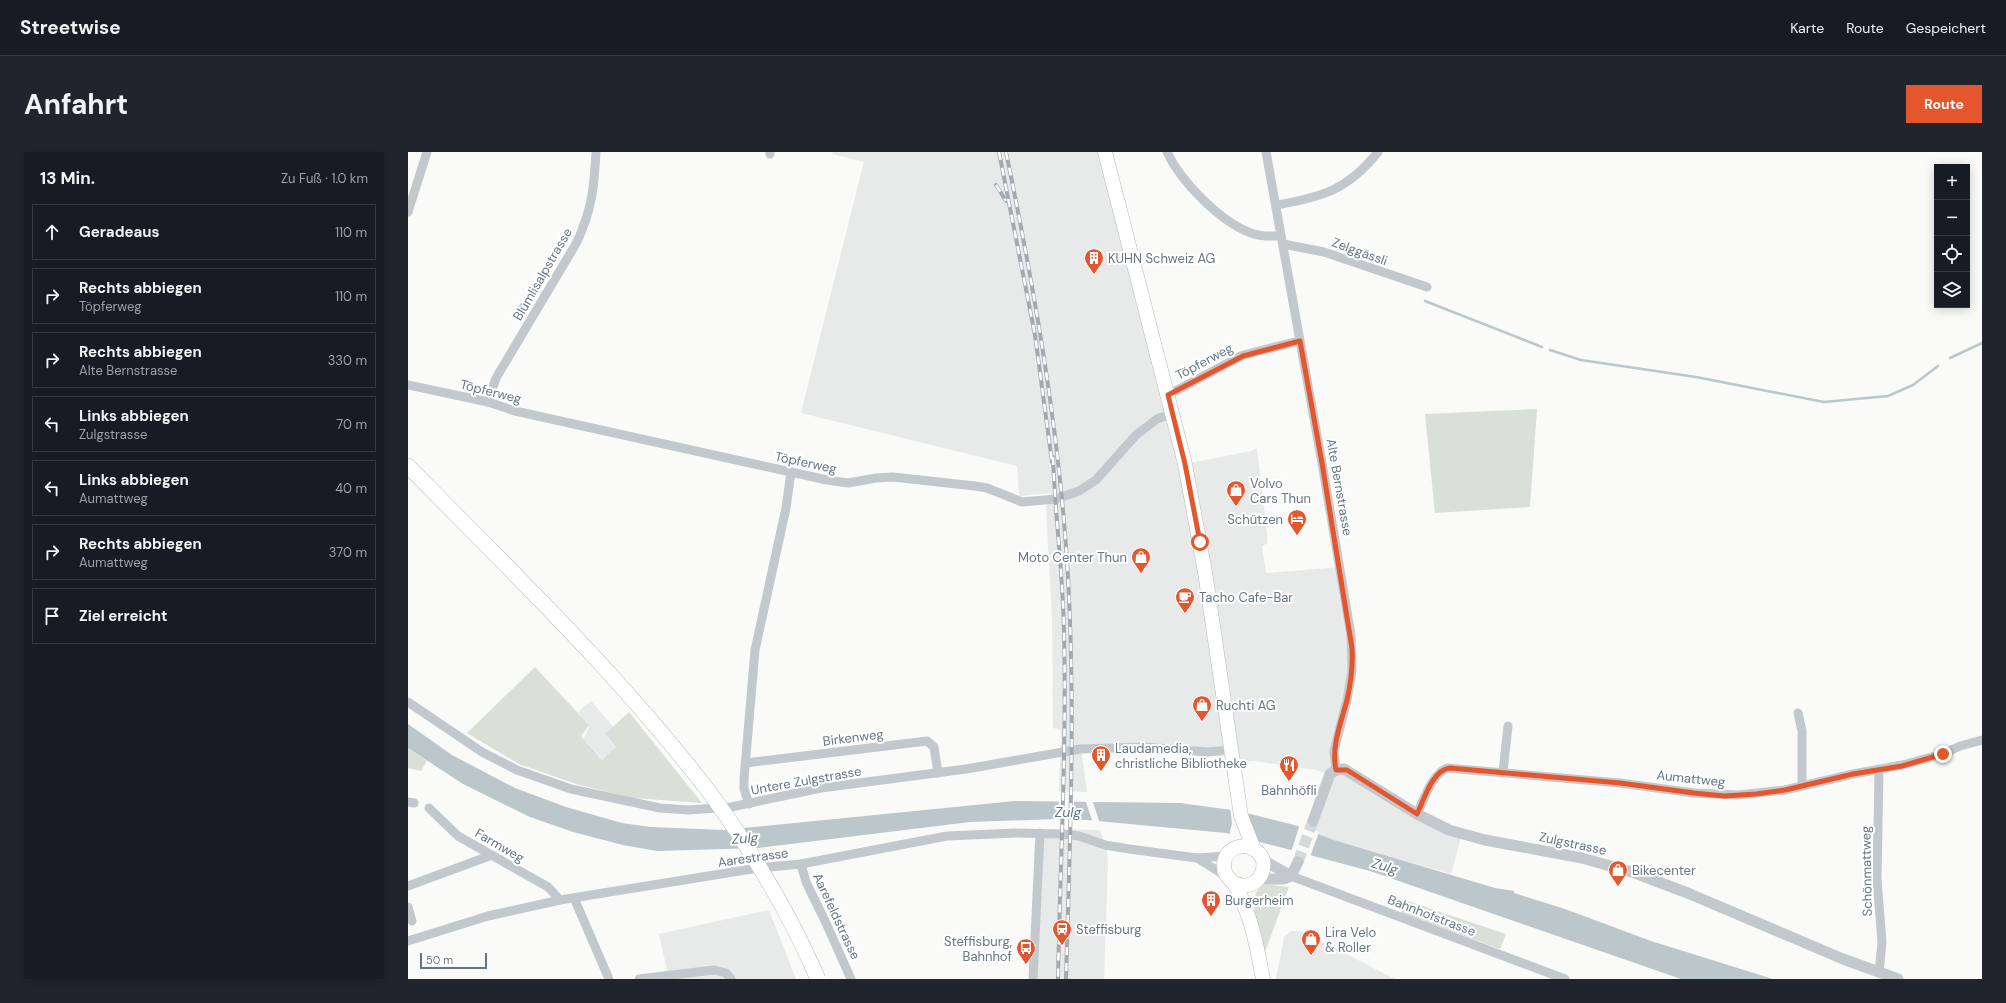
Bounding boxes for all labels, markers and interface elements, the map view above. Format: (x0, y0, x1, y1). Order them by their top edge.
text: Streetwise (20, 15, 121, 40)
text: Karte (1790, 19, 1824, 37)
text: Route (1846, 19, 1884, 37)
text: Gespeichert (1906, 19, 1986, 37)
button: Route (1906, 85, 1982, 123)
text: Anfahrt (24, 86, 128, 123)
map controls (1934, 164, 1970, 308)
button: + (1934, 164, 1970, 200)
text: 13 Min. (40, 167, 95, 189)
text: Zu Fuß · 1.0 km (281, 170, 368, 187)
button: − (1934, 200, 1970, 236)
icon: ahead (41, 221, 63, 243)
text: Geradeaus (79, 222, 160, 242)
text: 110 m (335, 224, 367, 241)
street label: Blümlisalpstrasse (509, 225, 576, 324)
street label: Zelggässli (1330, 234, 1390, 269)
button: locate (1934, 236, 1970, 272)
building icon: KUHN Schweiz AG (1083, 247, 1105, 275)
place label: KUHN Schweiz AG (1108, 250, 1216, 267)
button: layers (1934, 272, 1970, 308)
text: Rechts abbiegen (79, 278, 202, 298)
icon: right (41, 285, 63, 307)
text: 110 m (335, 288, 367, 305)
text: Töpferweg (79, 298, 142, 315)
street label: Töpferweg (1173, 339, 1236, 384)
text: Rechts abbiegen (79, 342, 202, 362)
icon: right (41, 349, 63, 371)
text: 330 m (328, 352, 367, 369)
text: Alte Bernstrasse (79, 362, 177, 379)
street label: Töpferweg (458, 376, 523, 407)
text: Links abbiegen (79, 406, 189, 426)
icon: left (41, 413, 63, 435)
text: 70 m (336, 416, 367, 433)
text: Zulgstrasse (79, 426, 147, 443)
street label: Alte Bernstrasse (1323, 437, 1356, 537)
street label: Töpferweg (774, 448, 838, 477)
text: Links abbiegen (79, 470, 189, 490)
place label: Volvo Cars Thun (1250, 475, 1311, 507)
icon: left (41, 477, 63, 499)
shop icon: Volvo Cars Thun (1225, 479, 1247, 507)
text: 40 m (335, 480, 367, 497)
text: Aumattweg (79, 490, 148, 507)
hotel icon: Schützen (1286, 508, 1308, 536)
place label: Schützen (1227, 511, 1283, 528)
route start (1191, 533, 1209, 551)
text: Rechts abbiegen (79, 534, 202, 554)
icon: right (41, 541, 63, 563)
text: 370 m (329, 544, 367, 561)
shop icon: Moto Center Thun (1130, 546, 1152, 574)
place label: Moto Center Thun (1018, 549, 1127, 566)
text: Aumattweg (79, 554, 148, 571)
cafe icon: Tacho Cafe-Bar (1174, 586, 1196, 614)
place label: Tacho Cafe-Bar (1199, 589, 1293, 606)
icon: arrive (41, 605, 63, 627)
text: Ziel erreicht (79, 606, 168, 626)
shop icon: Ruchti AG (1191, 694, 1213, 722)
place label: Ruchti AG (1216, 697, 1276, 714)
street label: Birkenweg (822, 725, 884, 750)
place label: Laudamedia, christliche Bibliotheke (1115, 740, 1247, 772)
building icon: Laudamedia, christliche Bibliotheke (1090, 744, 1112, 772)
route end (1934, 745, 1952, 763)
restaurant icon: Bahnhöfli (1278, 754, 1300, 782)
street label: Untere Zulgstrasse (749, 762, 863, 799)
street label: Aumattweg (1656, 766, 1726, 791)
place label: Bahnhöfli (1261, 782, 1317, 799)
water label: Zulg (1055, 803, 1082, 821)
street label: Farmweg (472, 825, 527, 866)
street label: Schönmattweg (1857, 826, 1876, 916)
water label: Zulg (731, 828, 759, 848)
street label: Zulgstrasse (1538, 828, 1608, 859)
street label: Aarestrasse (717, 844, 789, 871)
water label: Zulg (1370, 854, 1401, 879)
shop icon: Bikecenter (1607, 859, 1629, 887)
place label: Bikecenter (1632, 862, 1696, 879)
street label: Aarefeldstrasse (809, 870, 864, 962)
building icon: Burgerheim (1200, 889, 1222, 917)
street label: Bahnhofstrasse (1385, 891, 1478, 940)
place label: Burgerheim (1225, 892, 1294, 909)
station icon: Steffisburg (1051, 918, 1073, 946)
place label: Steffisburg (1076, 921, 1142, 938)
place label: Lira Velo & Roller (1325, 924, 1376, 956)
shop icon: Lira Velo & Roller (1300, 928, 1322, 956)
place label: Steffisburg, Bahnhof (944, 933, 1013, 965)
bus stop icon: Steffisburg, Bahnhof (1015, 937, 1037, 965)
scale bar (420, 951, 487, 970)
text: 50 m (426, 953, 453, 967)

